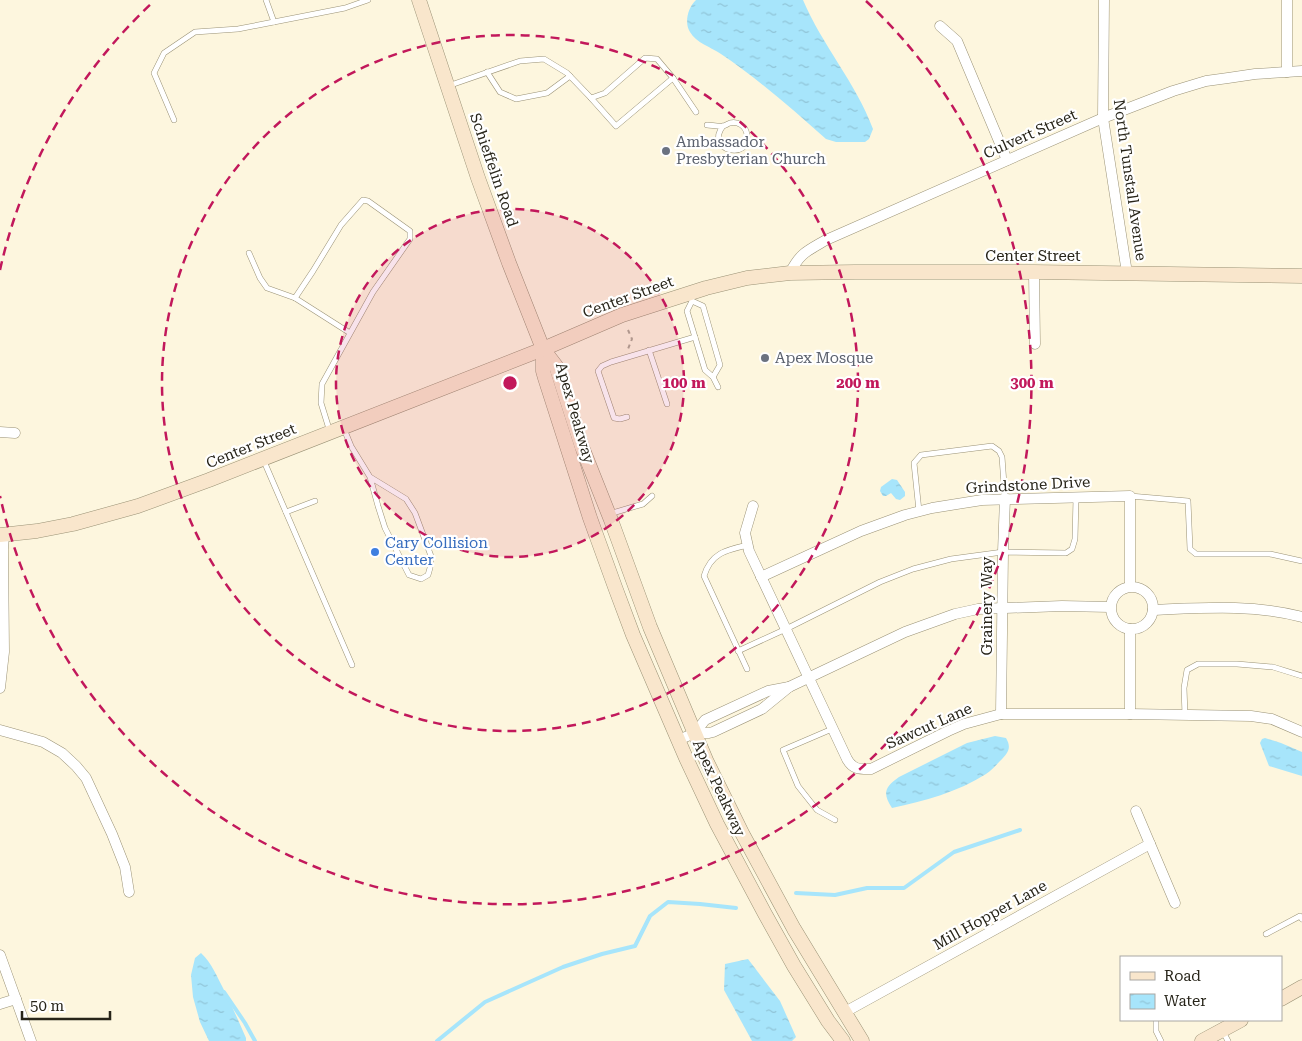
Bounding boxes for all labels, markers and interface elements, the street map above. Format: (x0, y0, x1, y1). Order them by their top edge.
street label: North Tunstall Avenue (1110, 98, 1150, 262)
street label: Culvert Street (981, 105, 1080, 163)
street label: Schieffelin Road (466, 111, 522, 230)
place label: Ambassador Presbyterian Church (676, 133, 826, 168)
marker: Ambassador Presbyterian Church (660, 145, 672, 157)
street label: Center Street (985, 247, 1081, 265)
street label: Center Street (580, 272, 676, 322)
place label: Apex Mosque (775, 349, 873, 367)
marker: Apex Mosque (759, 352, 771, 364)
street label: Apex Peakway (552, 360, 598, 466)
centre of rings (501, 374, 519, 392)
text: 100 m (662, 374, 706, 392)
text: 200 m (836, 374, 880, 392)
text: 300 m (1010, 374, 1054, 392)
street label: Center Street (203, 420, 299, 472)
street label: Grindstone Drive (965, 473, 1091, 497)
place label: Cary Collision Center (385, 534, 488, 569)
marker: Cary Collision Center (369, 546, 381, 558)
street label: Grainery Way (978, 556, 996, 655)
street label: Sawcut Lane (883, 699, 975, 753)
street label: Apex Peakway (689, 737, 749, 839)
street label: Mill Hopper Lane (930, 876, 1050, 954)
legend (1120, 956, 1282, 1021)
text: Road (1164, 967, 1201, 985)
scale bar (22, 988, 110, 1020)
text: Water (1164, 992, 1206, 1010)
text: 50 m (30, 997, 65, 1015)

